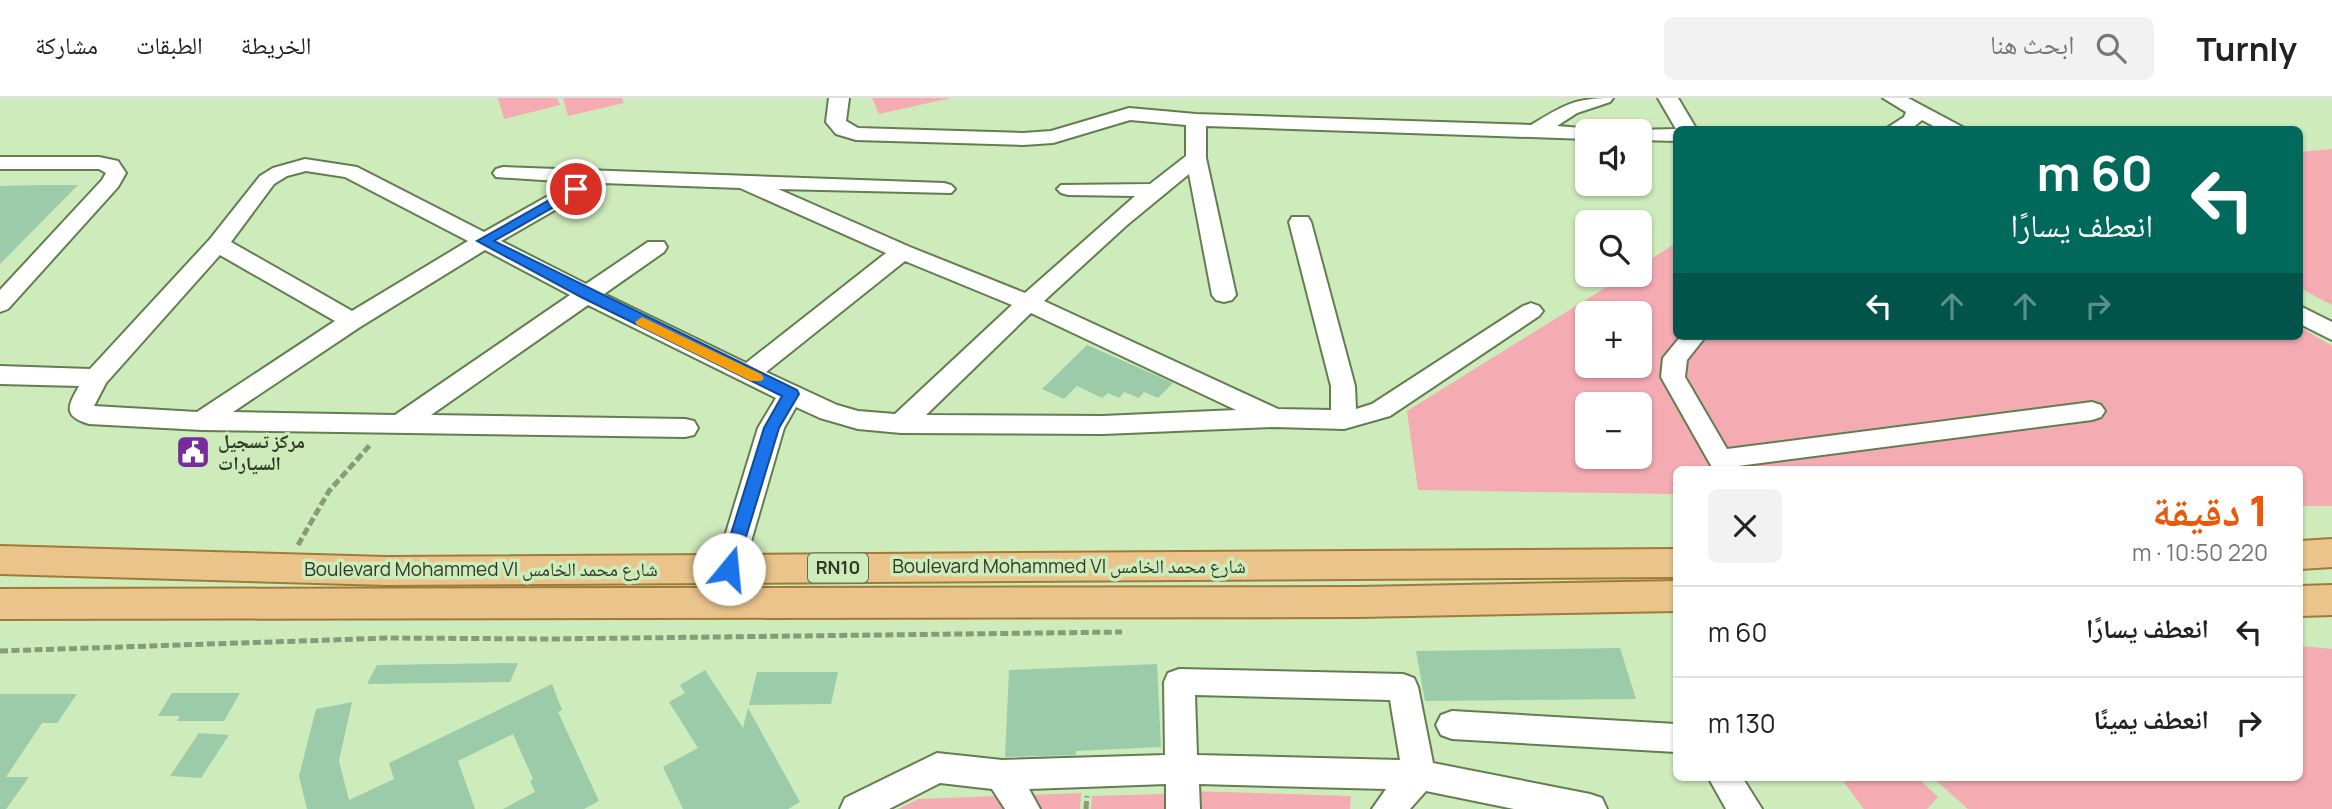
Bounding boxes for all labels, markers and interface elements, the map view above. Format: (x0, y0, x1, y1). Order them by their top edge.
search box (1664, 17, 2154, 80)
text: ابحث هنا (1990, 26, 2074, 62)
text: Turnly (2196, 26, 2297, 71)
text: مشاركة (35, 28, 98, 61)
text: الطبقات (136, 28, 203, 61)
text: الخريطة (241, 28, 311, 61)
icon: search (2092, 29, 2130, 67)
map controls (1575, 119, 1652, 469)
button: sound (1575, 119, 1652, 196)
text: 60 m (2036, 139, 2153, 206)
icon: left (2177, 154, 2268, 245)
pin (546, 159, 606, 219)
icon: arrive (557, 170, 595, 208)
text: انعطف يسارًا (2010, 203, 2153, 247)
button: search (1575, 210, 1652, 287)
icon: left (1860, 287, 1898, 325)
icon: ahead (1933, 287, 1971, 325)
icon: ahead (2006, 287, 2044, 325)
icon: right (2079, 287, 2117, 325)
button: + (1575, 301, 1652, 378)
button: − (1575, 392, 1652, 469)
place label: مركز تسجيل السيارات (218, 428, 305, 476)
public building icon: مركز تسجيل السيارات (174, 433, 212, 471)
text: 1 دقيقة (2152, 481, 2268, 539)
button: close (1708, 489, 1782, 563)
position arrow (692, 532, 766, 606)
text: 220 m · 10:50 (2132, 536, 2268, 568)
street label: Boulevard Mohammed VI شارع محمد الخامس (892, 553, 1246, 579)
road number: RN10 (808, 554, 868, 582)
street label: Boulevard Mohammed VI شارع محمد الخامس (304, 556, 658, 582)
text: انعطف يسارًا (2086, 610, 2209, 646)
icon: left (2230, 613, 2268, 651)
text: 60 m (1708, 614, 1767, 650)
text: انعطف يمينًا (2094, 701, 2209, 737)
icon: right (2230, 704, 2268, 742)
text: 130 m (1708, 705, 1776, 741)

